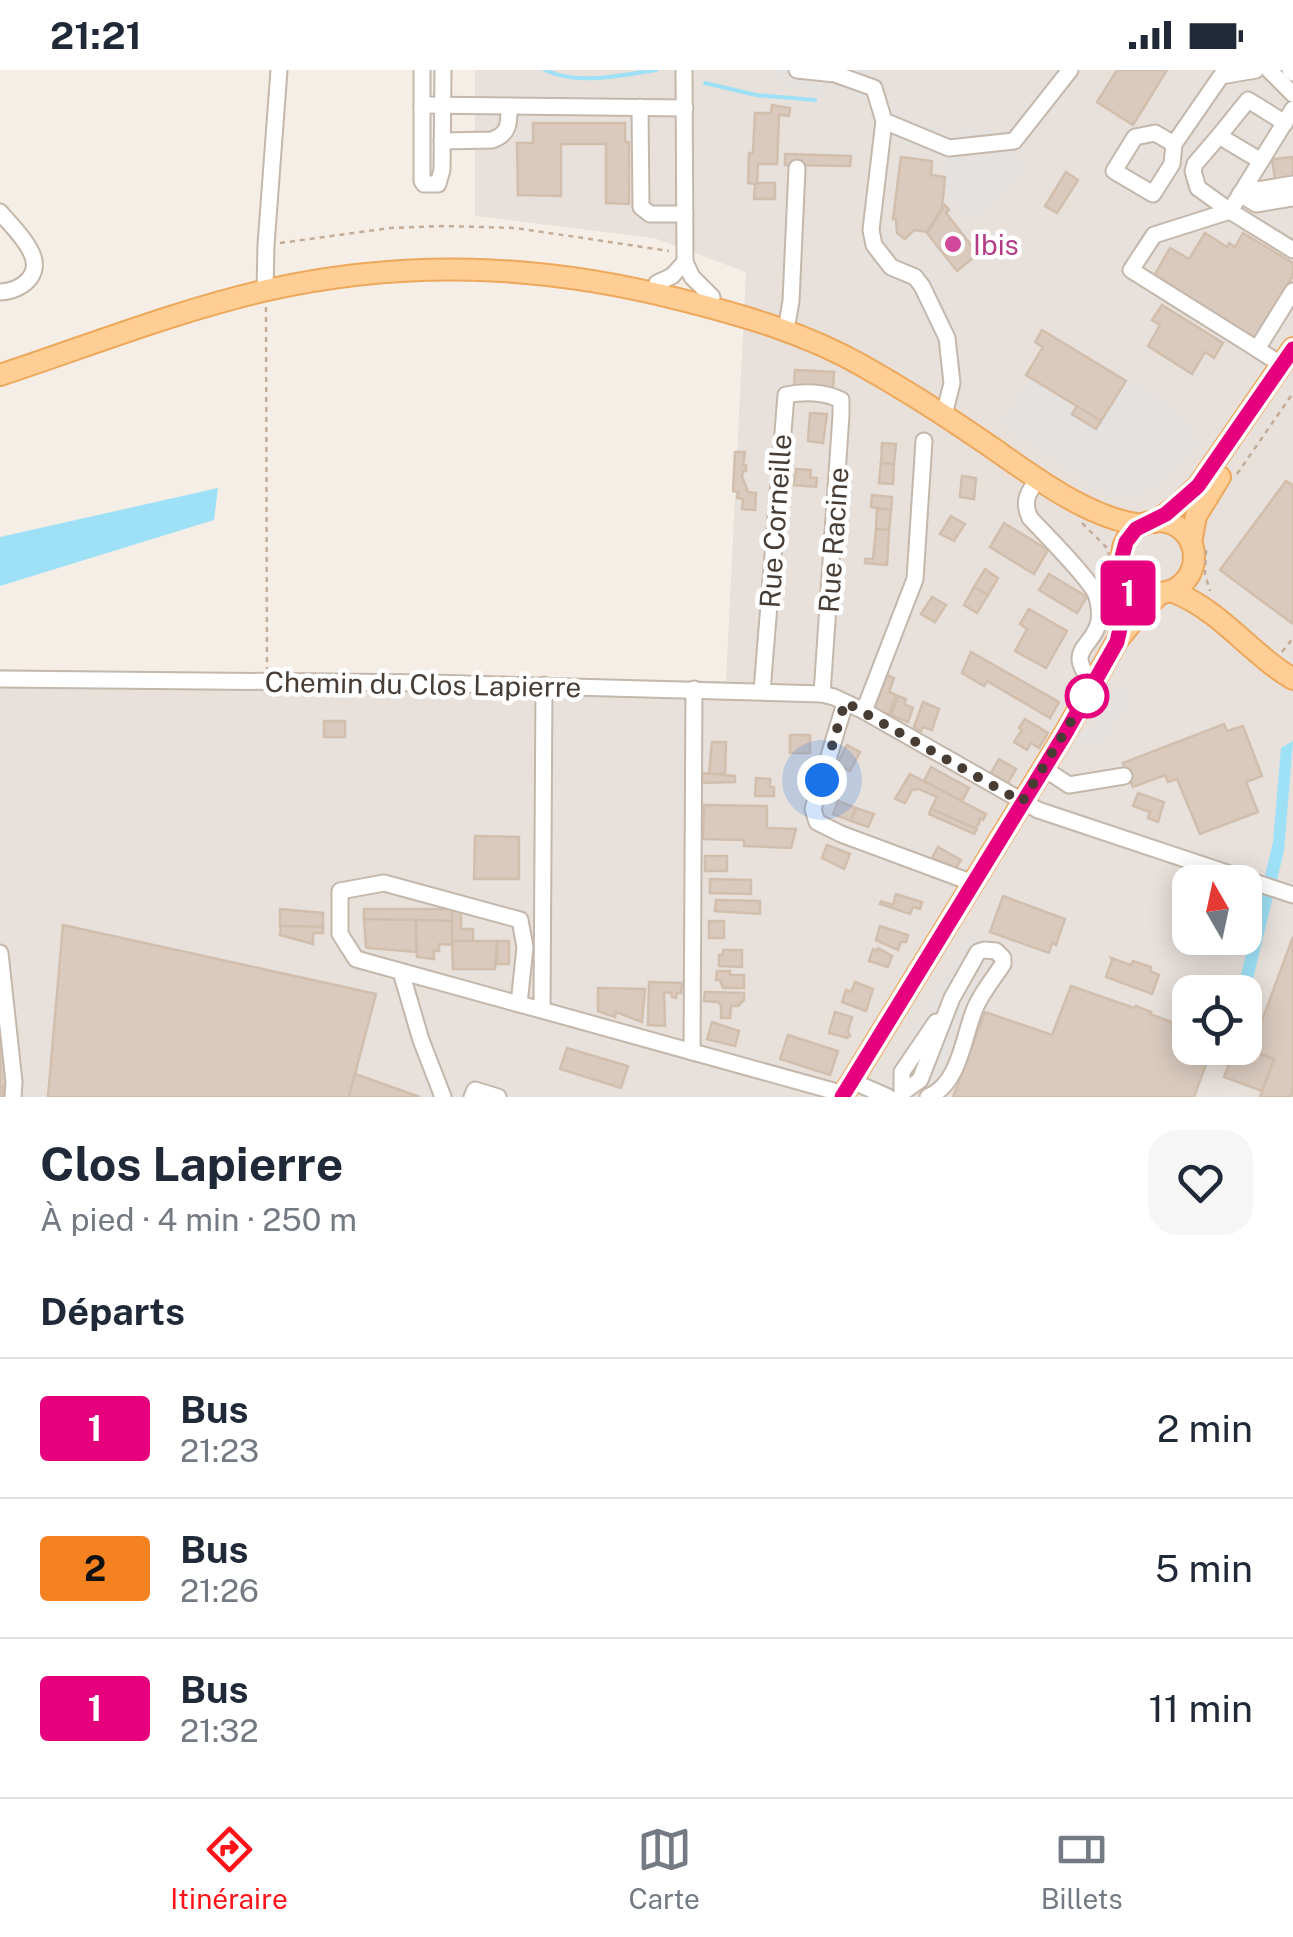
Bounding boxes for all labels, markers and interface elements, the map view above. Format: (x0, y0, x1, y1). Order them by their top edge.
text: 21:21 (50, 13, 142, 58)
place label: Ibis (973, 228, 1019, 261)
marker: Ibis (942, 233, 964, 255)
street label: Rue Corneille (752, 433, 798, 609)
street label: Rue Racine (811, 466, 855, 614)
line badge: 1 (1096, 560, 1160, 626)
text: 1 (1121, 573, 1135, 614)
street label: Chemin du Clos Lapierre (264, 665, 582, 703)
unlabelled marker (1066, 675, 1108, 717)
your location (797, 755, 847, 805)
north arrow (1172, 865, 1262, 955)
map controls (1172, 865, 1262, 1065)
button: locate (1172, 975, 1262, 1065)
button: heart (1148, 1130, 1253, 1235)
text: Clos Lapierre (40, 1135, 343, 1192)
text: À pied · 4 min · 250 m (40, 1201, 357, 1238)
text: Départs (40, 1289, 185, 1334)
text: Bus (180, 1387, 249, 1432)
text: 2 min (1157, 1406, 1253, 1451)
text: 1 (88, 1408, 102, 1449)
text: 21:23 (180, 1432, 259, 1469)
text: Bus (180, 1527, 249, 1572)
text: 5 min (1155, 1546, 1253, 1591)
text: 2 (84, 1548, 106, 1589)
text: 21:26 (180, 1572, 259, 1609)
text: Bus (180, 1667, 249, 1712)
text: 11 min (1148, 1686, 1253, 1731)
text: 1 (88, 1688, 102, 1729)
text: 21:32 (180, 1712, 259, 1749)
tab: Itinéraire (170, 1822, 288, 1915)
tab: Carte (628, 1822, 700, 1915)
tab: Billets (1041, 1822, 1123, 1915)

